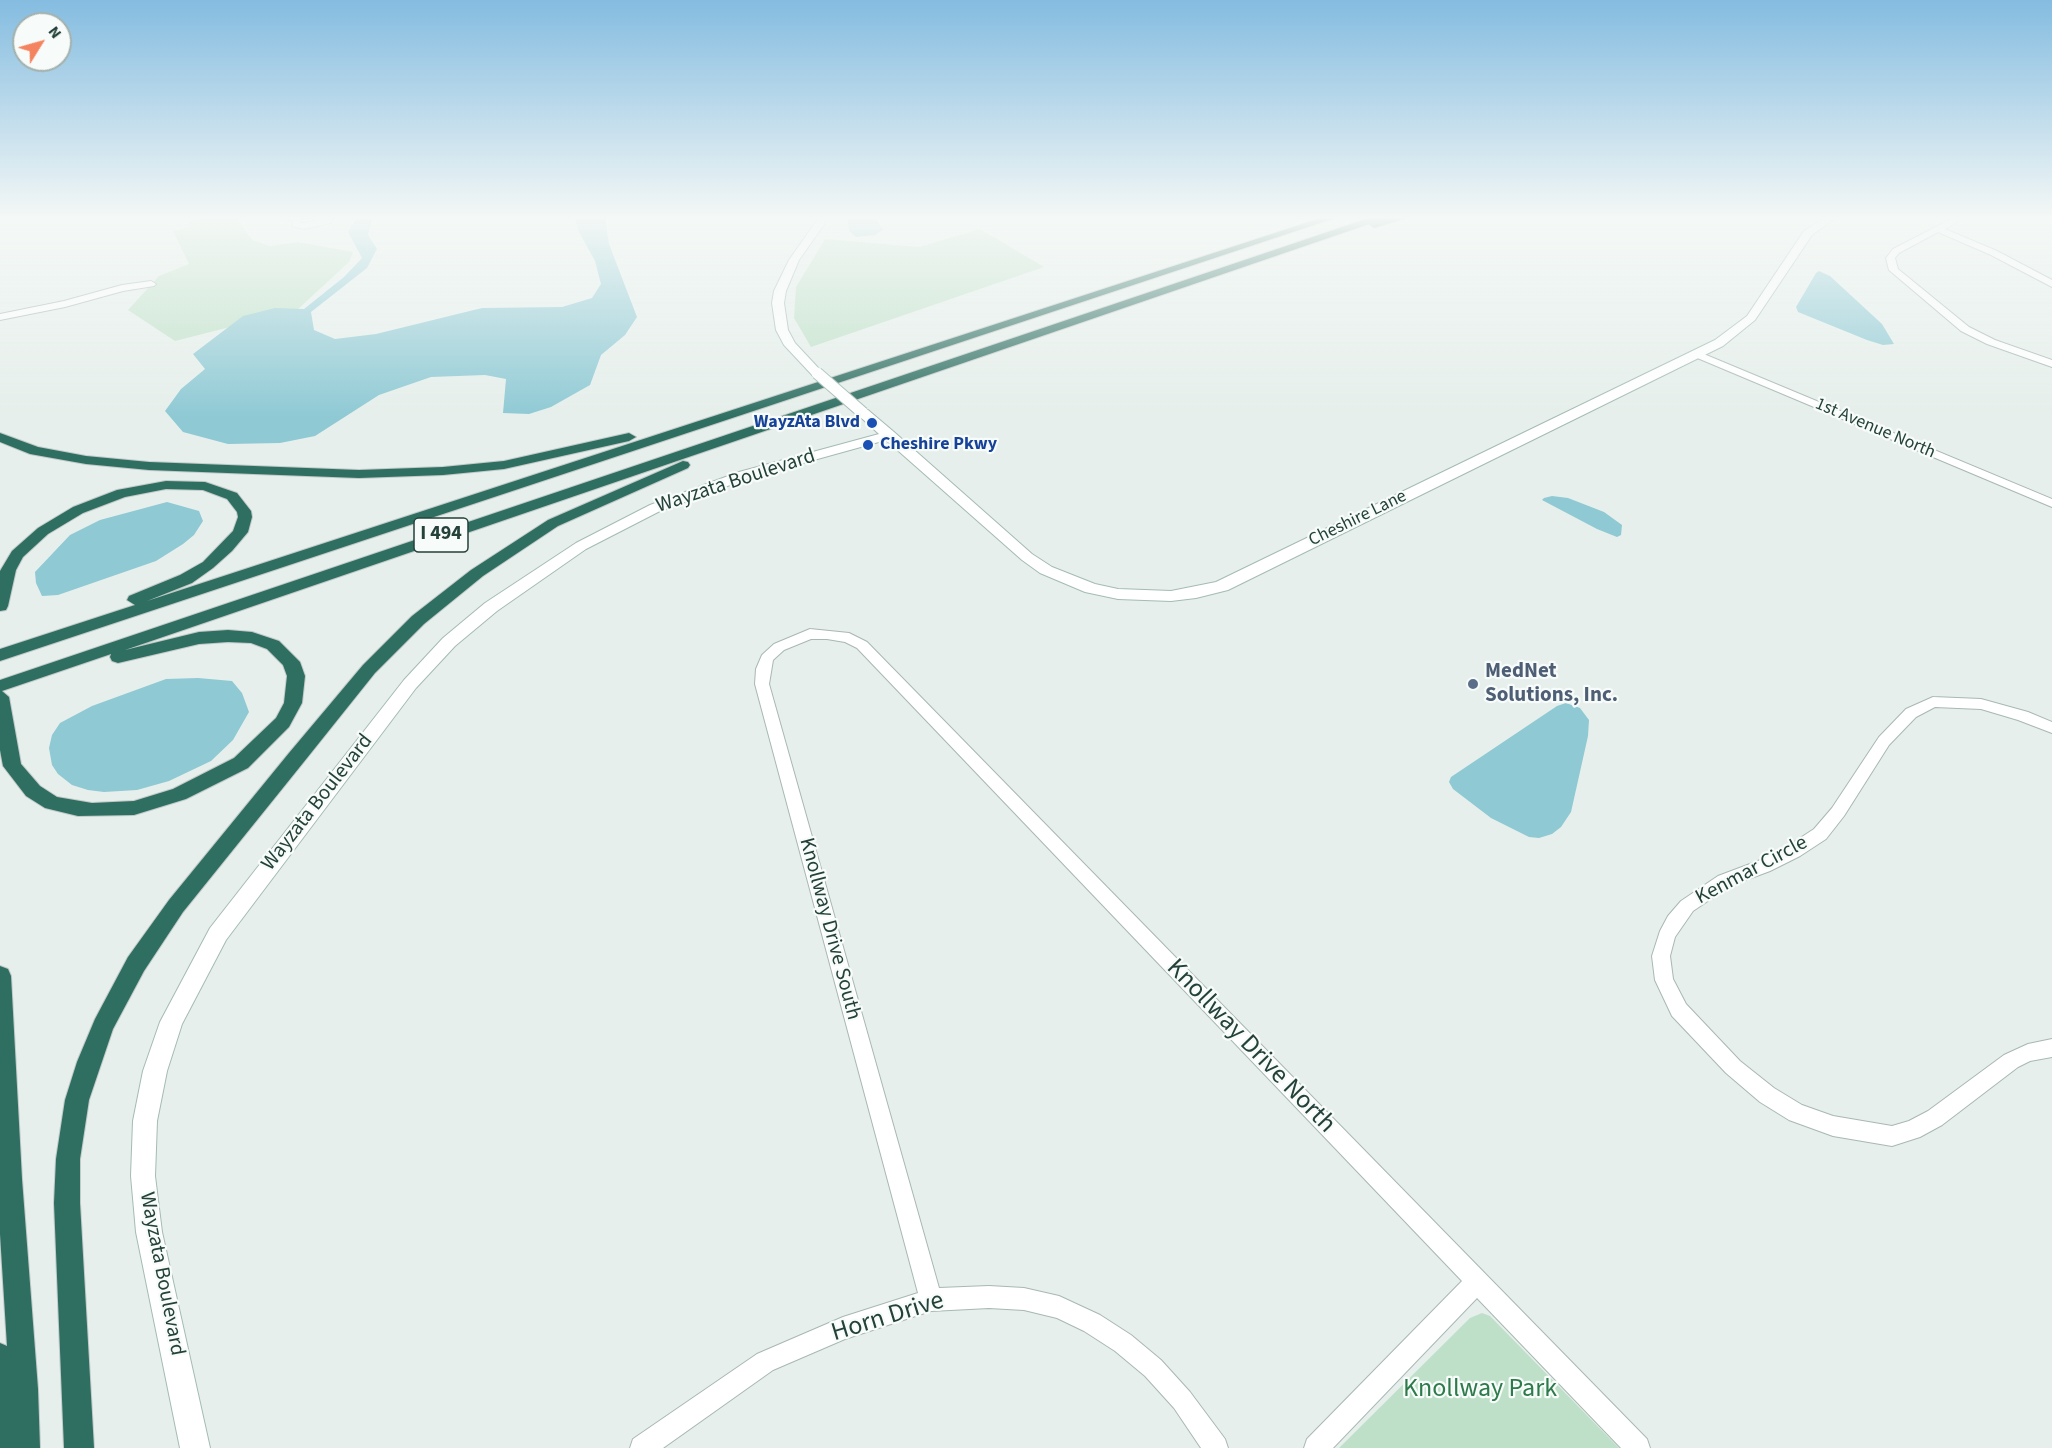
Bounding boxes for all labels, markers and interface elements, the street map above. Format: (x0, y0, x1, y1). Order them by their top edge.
north arrow (12, 12, 72, 72)
text: N (43, 21, 67, 43)
street label: 1st Avenue North (1812, 394, 1938, 464)
place label: WayzAta Blvd (754, 412, 860, 434)
marker: WayzAta Blvd (865, 416, 879, 430)
place label: Cheshire Pkwy (880, 434, 997, 456)
marker: Cheshire Pkwy (861, 438, 875, 452)
street label: Wayzata Boulevard (653, 444, 819, 520)
street label: Cheshire Lane (1306, 486, 1410, 552)
road number: I 494 (414, 518, 468, 552)
place label: MedNet Solutions, Inc. (1485, 659, 1618, 709)
marker: MedNet Solutions, Inc. (1466, 677, 1480, 691)
street label: Wayzata Boulevard (257, 730, 379, 876)
street label: Kenmar Circle (1692, 831, 1812, 911)
street label: Knollway Drive South (793, 835, 865, 1023)
street label: Knollway Drive North (1159, 953, 1341, 1141)
street label: Wayzata Boulevard (133, 1190, 189, 1358)
street label: Horn Drive (828, 1286, 948, 1350)
park label: Knollway Park (1403, 1374, 1557, 1406)

